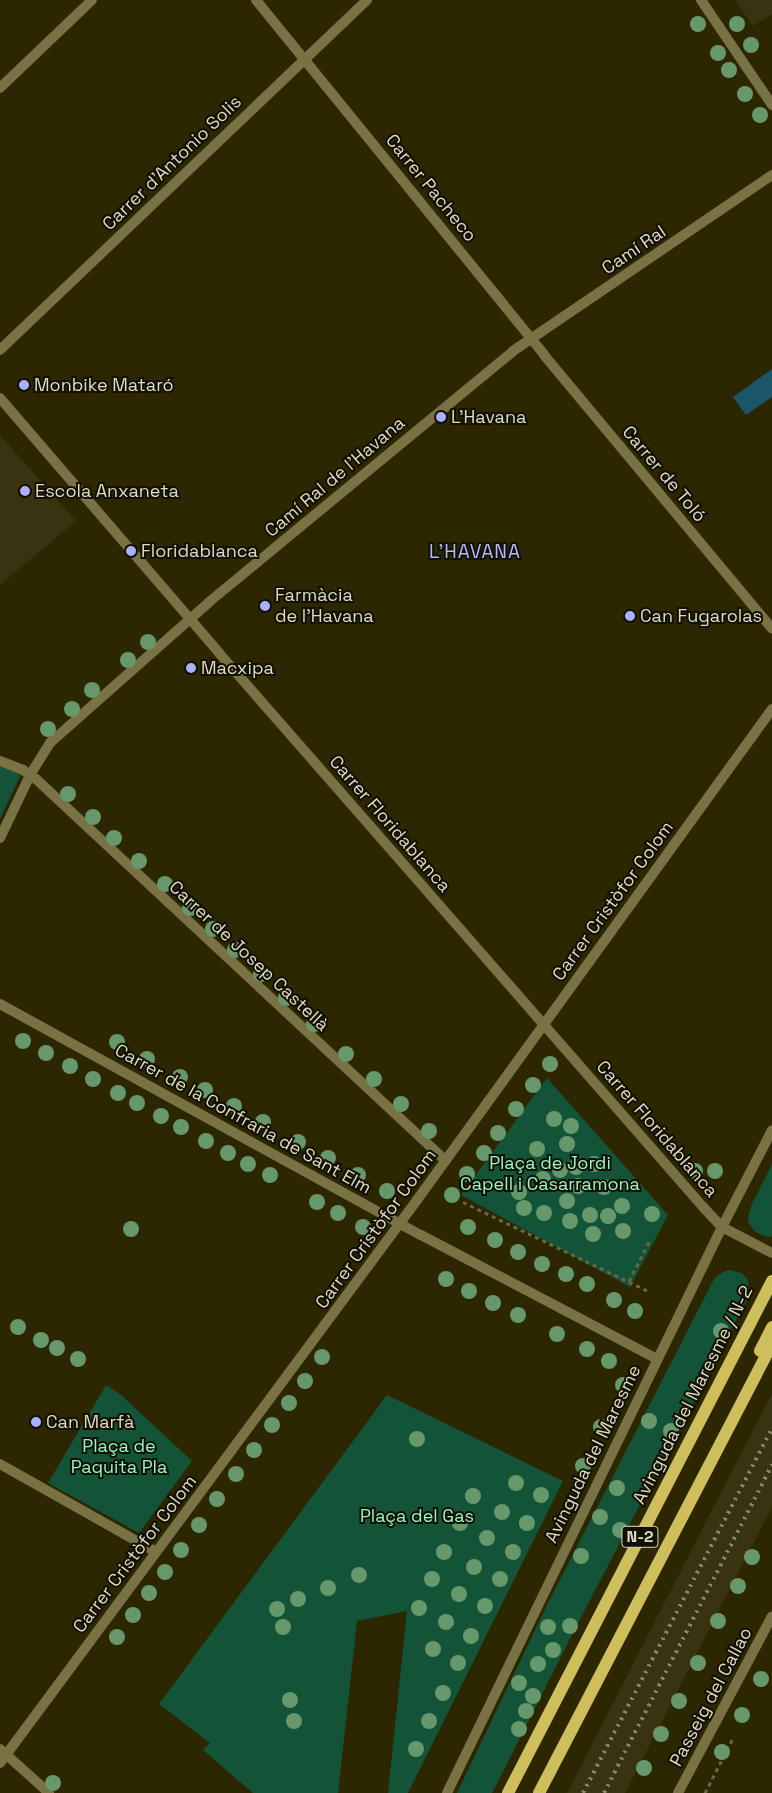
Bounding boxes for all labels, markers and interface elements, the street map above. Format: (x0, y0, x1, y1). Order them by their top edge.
street label: Carrer d'Antonio Solis (98, 91, 246, 235)
street label: Carrer Pacheco (381, 130, 481, 246)
street label: Camí Ral (598, 221, 670, 279)
place label: Monbike Mataró (34, 374, 174, 396)
marker: Monbike Mataró (18, 379, 30, 391)
place label: L'Havana (451, 406, 526, 428)
marker: L'Havana (435, 411, 447, 423)
street label: Camí Ral de l'Havana (261, 412, 409, 542)
street label: Carrer de Toló (617, 421, 711, 527)
place label: Escola Anxaneta (35, 480, 179, 502)
marker: Escola Anxaneta (19, 485, 31, 497)
place label: Floridablanca (141, 540, 258, 562)
district label: L'HAVANA (428, 541, 522, 563)
marker: Floridablanca (125, 545, 137, 557)
place label: Farmàcia de l'Havana (275, 585, 374, 628)
marker: Farmàcia de l'Havana (259, 600, 271, 612)
place label: Can Fugarolas (640, 605, 762, 627)
marker: Can Fugarolas (624, 610, 636, 622)
place label: Macxipa (201, 657, 274, 679)
marker: Macxipa (185, 662, 197, 674)
street label: Carrer Floridablanca (325, 751, 455, 897)
street label: Carrer Cristòfor Colom (548, 817, 678, 985)
street label: Carrer de Josep Castellà (165, 876, 333, 1036)
street label: Carrer de la Confraria de Sant Elm (111, 1039, 375, 1199)
street label: Carrer Floridablanca (592, 1056, 722, 1202)
street label: Carrer Cristòfor Colom (311, 1145, 441, 1313)
park label: Plaça de Jordi Capell i Casarramona (460, 1153, 640, 1196)
street label: Avinguda del Maresme / N-2 (628, 1282, 758, 1508)
street label: Avinguda del Maresme (540, 1362, 646, 1546)
place label: Can Marfà (46, 1411, 134, 1433)
marker: Can Marfà (30, 1416, 42, 1428)
park label: Plaça de Paquita Pla (71, 1436, 167, 1478)
street label: Carrer Cristòfor Colom (69, 1471, 201, 1637)
park label: Plaça del Gas (360, 1505, 474, 1527)
road number: N-2 (621, 1524, 659, 1550)
street label: Passeig del Callao (665, 1624, 757, 1770)

